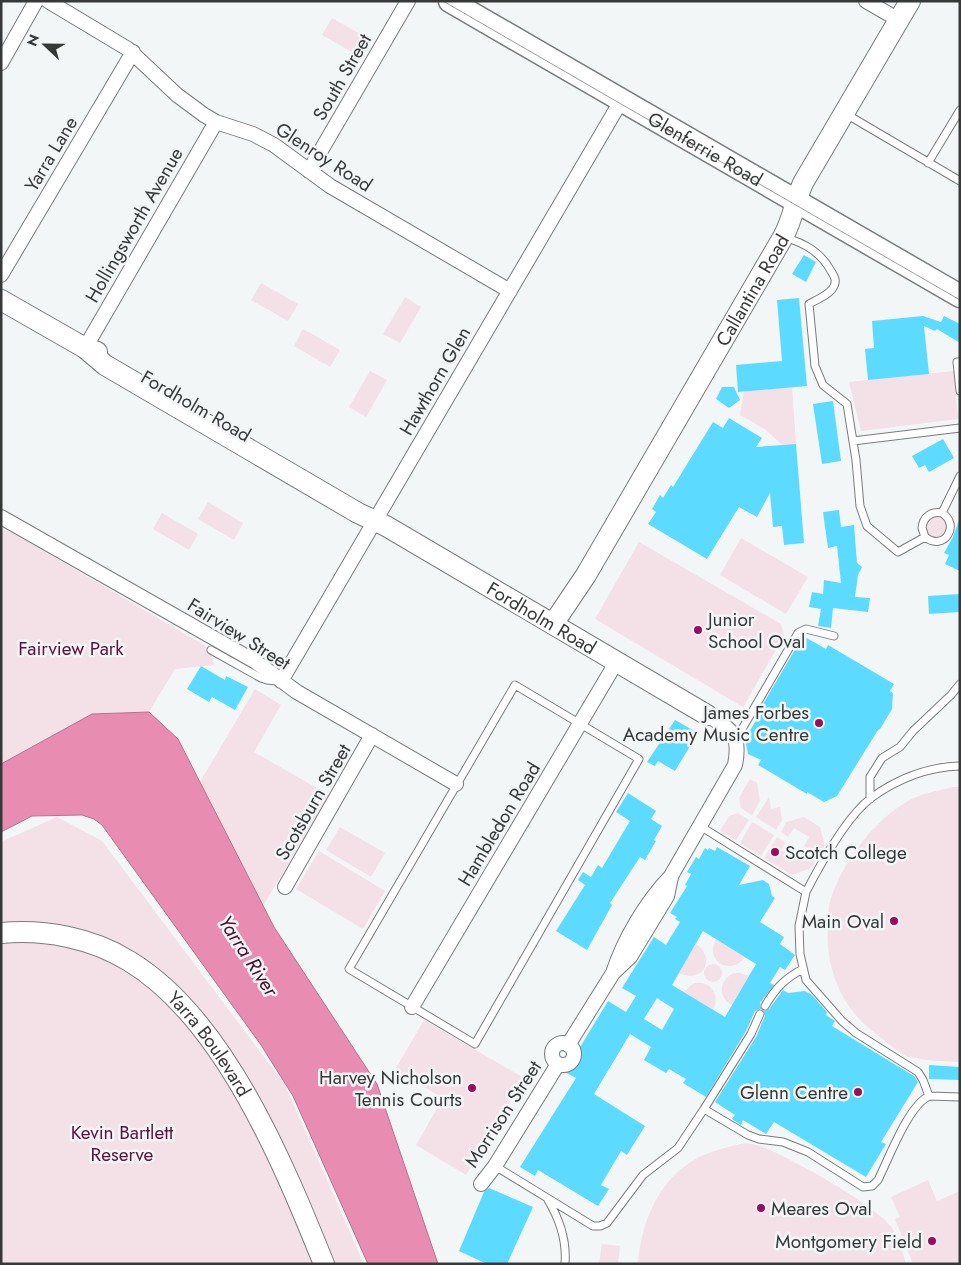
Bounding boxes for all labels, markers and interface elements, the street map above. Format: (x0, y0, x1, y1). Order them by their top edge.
north arrow (20, 20, 70, 70)
street label: South Street (306, 28, 378, 125)
text: N (22, 31, 44, 49)
street label: Glenferrie Road (643, 105, 768, 193)
street label: Yarra Lane (18, 111, 84, 197)
street label: Glenroy Road (270, 116, 378, 198)
street label: Hollingsworth Avenue (79, 142, 190, 308)
street label: Callantina Road (709, 229, 795, 351)
street label: Hawthorn Glen (393, 322, 477, 440)
street label: Fordholm Road (136, 364, 256, 448)
street label: Fordholm Road (482, 575, 602, 661)
street label: Fairview Street (182, 592, 296, 677)
place label: Junior School Oval (705, 606, 805, 655)
marker: Junior School Oval (692, 624, 704, 636)
park label: Fairview Park (18, 635, 124, 662)
place label: James Forbes Academy Music Centre (623, 699, 809, 748)
marker: James Forbes Academy Music Centre (813, 717, 825, 729)
street label: Scotsburn Street (269, 738, 358, 865)
street label: Hambledon Road (451, 757, 547, 891)
place label: Scotch College (785, 839, 907, 866)
marker: Scotch College (769, 846, 781, 858)
place label: Main Oval (802, 908, 884, 935)
water label: Yarra River (211, 910, 286, 1003)
marker: Main Oval (888, 915, 900, 927)
street label: Yarra Boulevard (162, 985, 258, 1102)
street label: Morrison Street (458, 1055, 548, 1173)
place label: Harvey Nicholson Tennis Courts (319, 1064, 462, 1113)
place label: Glenn Centre (740, 1079, 848, 1106)
marker: Harvey Nicholson Tennis Courts (466, 1082, 478, 1094)
marker: Glenn Centre (852, 1086, 864, 1098)
park label: Kevin Bartlett Reserve (71, 1119, 174, 1168)
place label: Meares Oval (771, 1195, 872, 1222)
marker: Meares Oval (755, 1202, 767, 1214)
place label: Montgomery Field (775, 1228, 922, 1255)
marker: Montgomery Field (926, 1235, 938, 1247)

